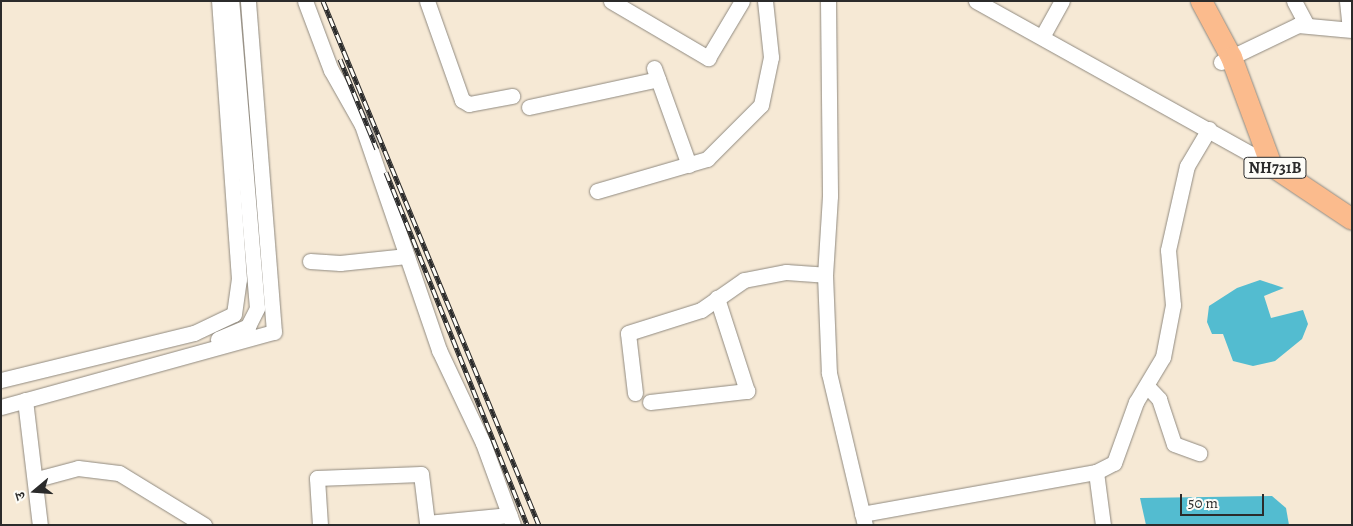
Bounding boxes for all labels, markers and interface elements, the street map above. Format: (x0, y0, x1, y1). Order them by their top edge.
road number: NH731B (1242, 154, 1308, 182)
north arrow (10, 466, 60, 516)
scale bar (1183, 484, 1267, 516)
text: उ (10, 489, 30, 502)
text: 50 m (1188, 493, 1218, 513)

